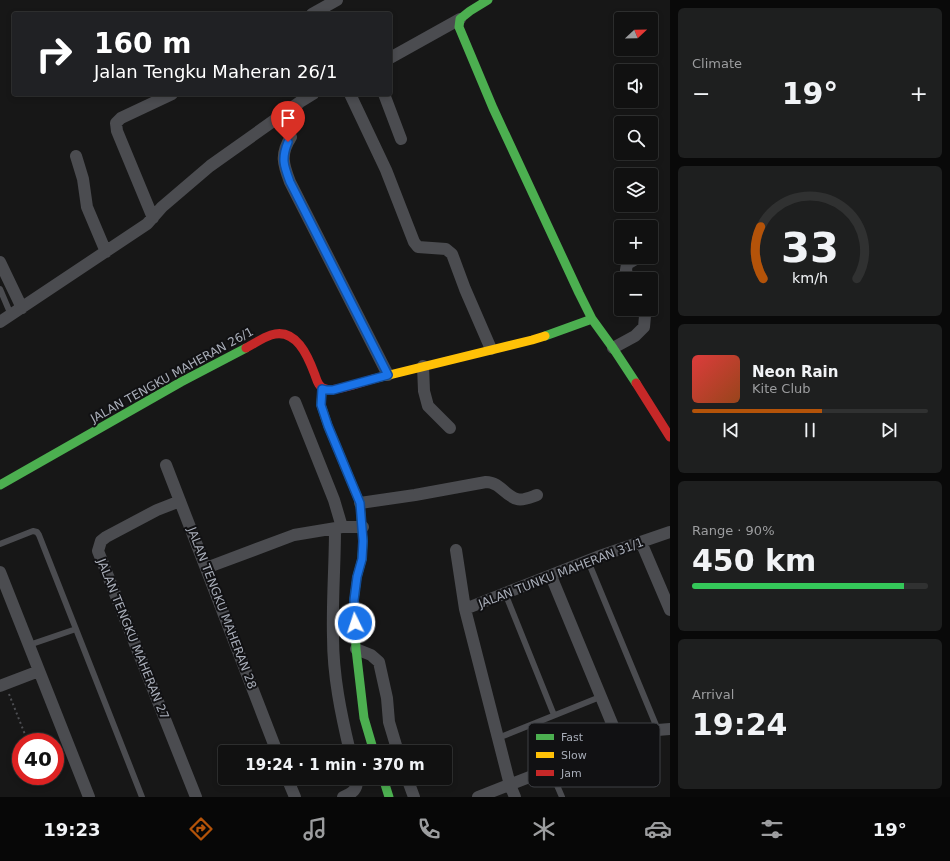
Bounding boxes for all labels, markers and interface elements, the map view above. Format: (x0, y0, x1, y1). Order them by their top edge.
north arrow (614, 12, 658, 56)
map controls (614, 12, 658, 316)
text: 160 m (94, 27, 191, 60)
icon: right (28, 28, 80, 80)
text: Climate (692, 56, 742, 71)
text: Jalan Tengku Maheran 26/1 (94, 61, 337, 82)
button: sound (614, 64, 658, 108)
text: 19° (782, 76, 838, 111)
text: − (692, 81, 710, 106)
text: + (910, 81, 928, 106)
pin (271, 101, 305, 142)
icon: arrive (277, 107, 299, 129)
button: search (614, 116, 658, 160)
button: layers (614, 168, 658, 212)
button: + (614, 220, 658, 264)
text: 33 (781, 222, 839, 271)
text: km/h (792, 269, 828, 285)
button: − (614, 272, 658, 316)
street label: JALAN TENGKU MAHERAN 26/1 (87, 324, 256, 426)
text: Neon Rain (752, 363, 838, 381)
text: Kite Club (752, 381, 811, 396)
icon: previous (720, 419, 742, 441)
icon: pause (799, 419, 821, 441)
icon: next (878, 419, 900, 441)
text: Range · 90% (692, 523, 775, 538)
street label: JALAN TENGKU MAHERAN 28 (184, 524, 259, 691)
street label: JALAN TUNKU MAHERAN 31/1 (476, 535, 646, 611)
text: 450 km (692, 543, 816, 578)
street label: JALAN TENGKU MAHERAN 27 (94, 556, 172, 721)
position arrow (334, 602, 376, 644)
text: Arrival (692, 687, 734, 702)
text: 19:24 (692, 707, 788, 742)
legend (528, 723, 660, 787)
text: Fast (561, 731, 584, 744)
speed limit sign: 40 (12, 733, 64, 785)
text: Slow (561, 749, 587, 762)
text: 19:24 · 1 min · 370 m (245, 756, 425, 774)
text: Jam (560, 767, 582, 780)
icon: directions (187, 815, 215, 843)
icon: music (301, 815, 329, 843)
icon: phone (415, 815, 443, 843)
icon: climate (530, 815, 558, 843)
icon: car (644, 815, 672, 843)
icon: filters (758, 815, 786, 843)
text: 19:23 (43, 819, 100, 840)
text: 19° (873, 819, 907, 840)

